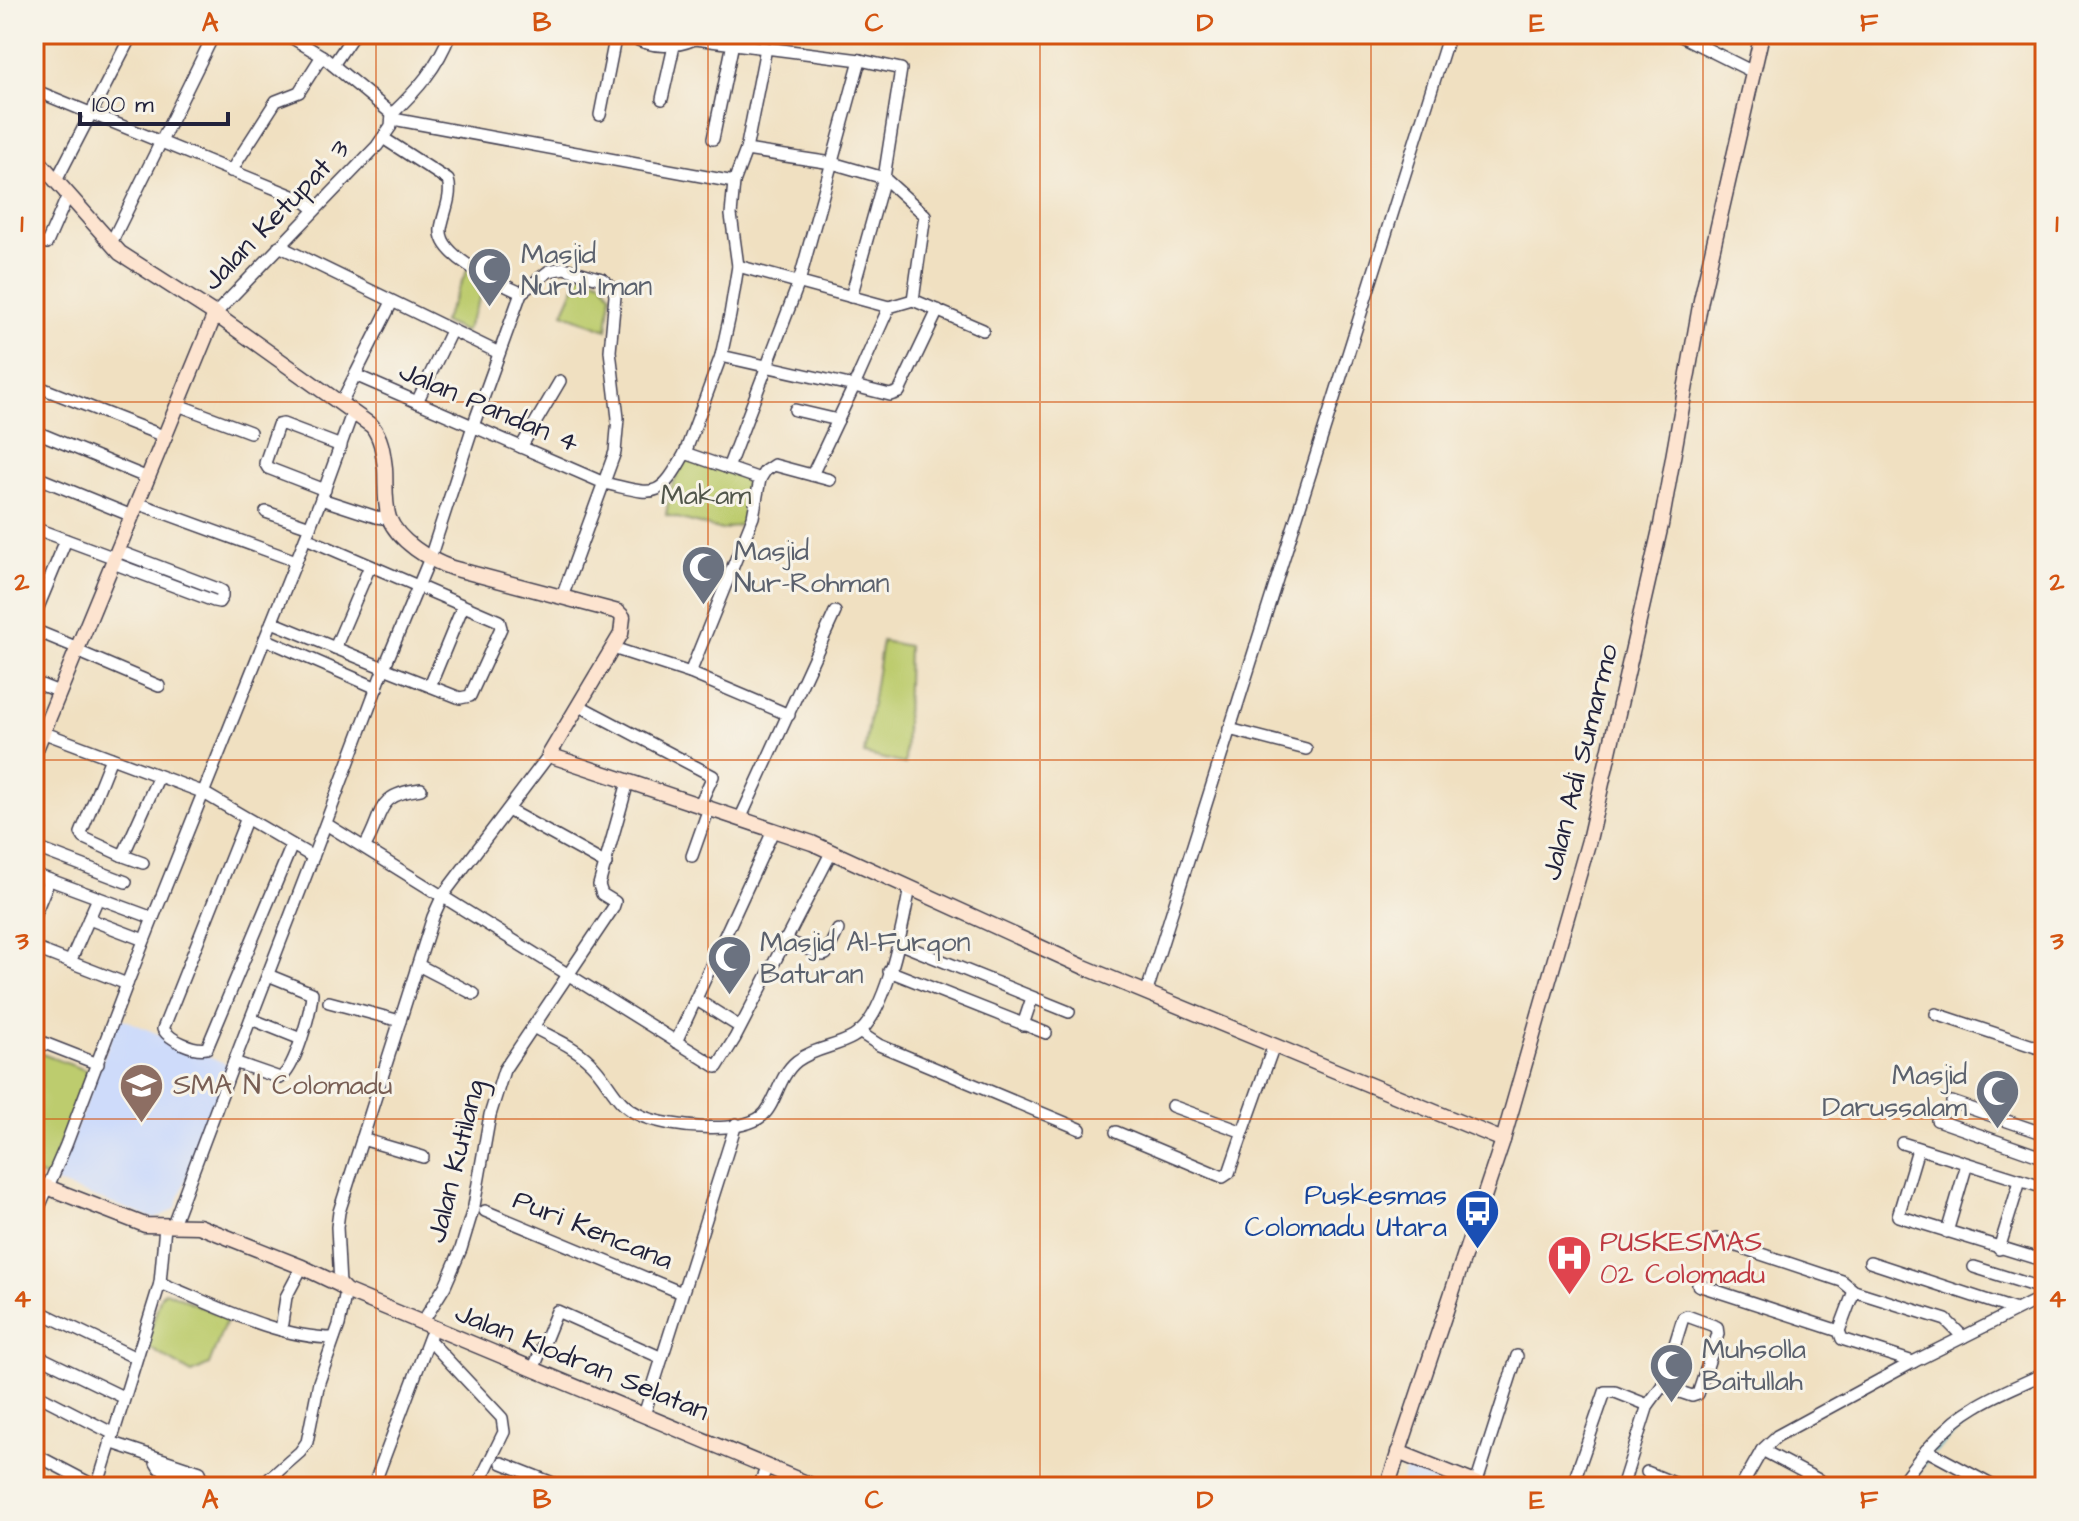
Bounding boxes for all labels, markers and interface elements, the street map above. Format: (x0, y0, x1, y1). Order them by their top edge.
text: A (202, 5, 219, 41)
text: B (533, 5, 552, 41)
text: C (865, 5, 884, 41)
text: D (1197, 5, 1214, 41)
text: E (1529, 5, 1545, 41)
text: F (1860, 5, 1879, 41)
scale bar (80, 76, 228, 126)
text: 100 m (92, 88, 154, 122)
street label: Jalan Ketupat 3 (193, 131, 359, 299)
text: 1 (20, 206, 24, 242)
text: 1 (2055, 206, 2059, 242)
place label: Masjid Nurul Iman (521, 235, 652, 306)
mosque icon: Masjid Nurul Iman (466, 246, 514, 309)
street label: Jalan Pandan 4 (393, 352, 585, 462)
park label: Makam (661, 476, 752, 515)
place label: Masjid Nur-Rohman (734, 532, 890, 603)
mosque icon: Masjid Nur-Rohman (679, 543, 727, 606)
text: 2 (14, 564, 30, 600)
text: 2 (2049, 564, 2065, 600)
street label: Jalan Adi Sumarmo (1532, 640, 1628, 884)
text: 3 (14, 923, 29, 959)
place label: Masjid Al-Furqon Baturan (760, 923, 970, 994)
text: 3 (2049, 923, 2064, 959)
mosque icon: Masjid Al-Furqon Baturan (705, 934, 753, 997)
place label: Masjid Darussalam (1822, 1056, 1967, 1127)
school or university icon: SMA N Colomadu (118, 1061, 166, 1124)
place label: SMA N Colomadu (173, 1066, 392, 1105)
mosque icon: Masjid Darussalam (1974, 1067, 2022, 1130)
street label: Jalan Kutilang (417, 1075, 496, 1247)
place label: Puskesmas Colomadu Utara (1244, 1176, 1447, 1247)
street label: Puri Kencana (507, 1180, 679, 1280)
bus stop icon: Puskesmas Colomadu Utara (1454, 1187, 1502, 1250)
place label: PUSKESMAS 02 Colomadu (1600, 1223, 1765, 1294)
hospital icon: PUSKESMAS 02 Colomadu (1545, 1234, 1593, 1297)
text: 4 (13, 1281, 31, 1317)
text: 4 (2048, 1281, 2066, 1317)
street label: Jalan Klodran Selatan (449, 1293, 715, 1431)
place label: Muhsolla Baitullah (1702, 1330, 1806, 1401)
mosque icon: Muhsolla Baitullah (1647, 1341, 1695, 1404)
text: A (202, 1482, 219, 1518)
text: B (533, 1482, 552, 1518)
text: C (865, 1482, 884, 1518)
text: D (1197, 1482, 1214, 1518)
text: E (1529, 1482, 1545, 1518)
text: F (1860, 1482, 1879, 1518)

